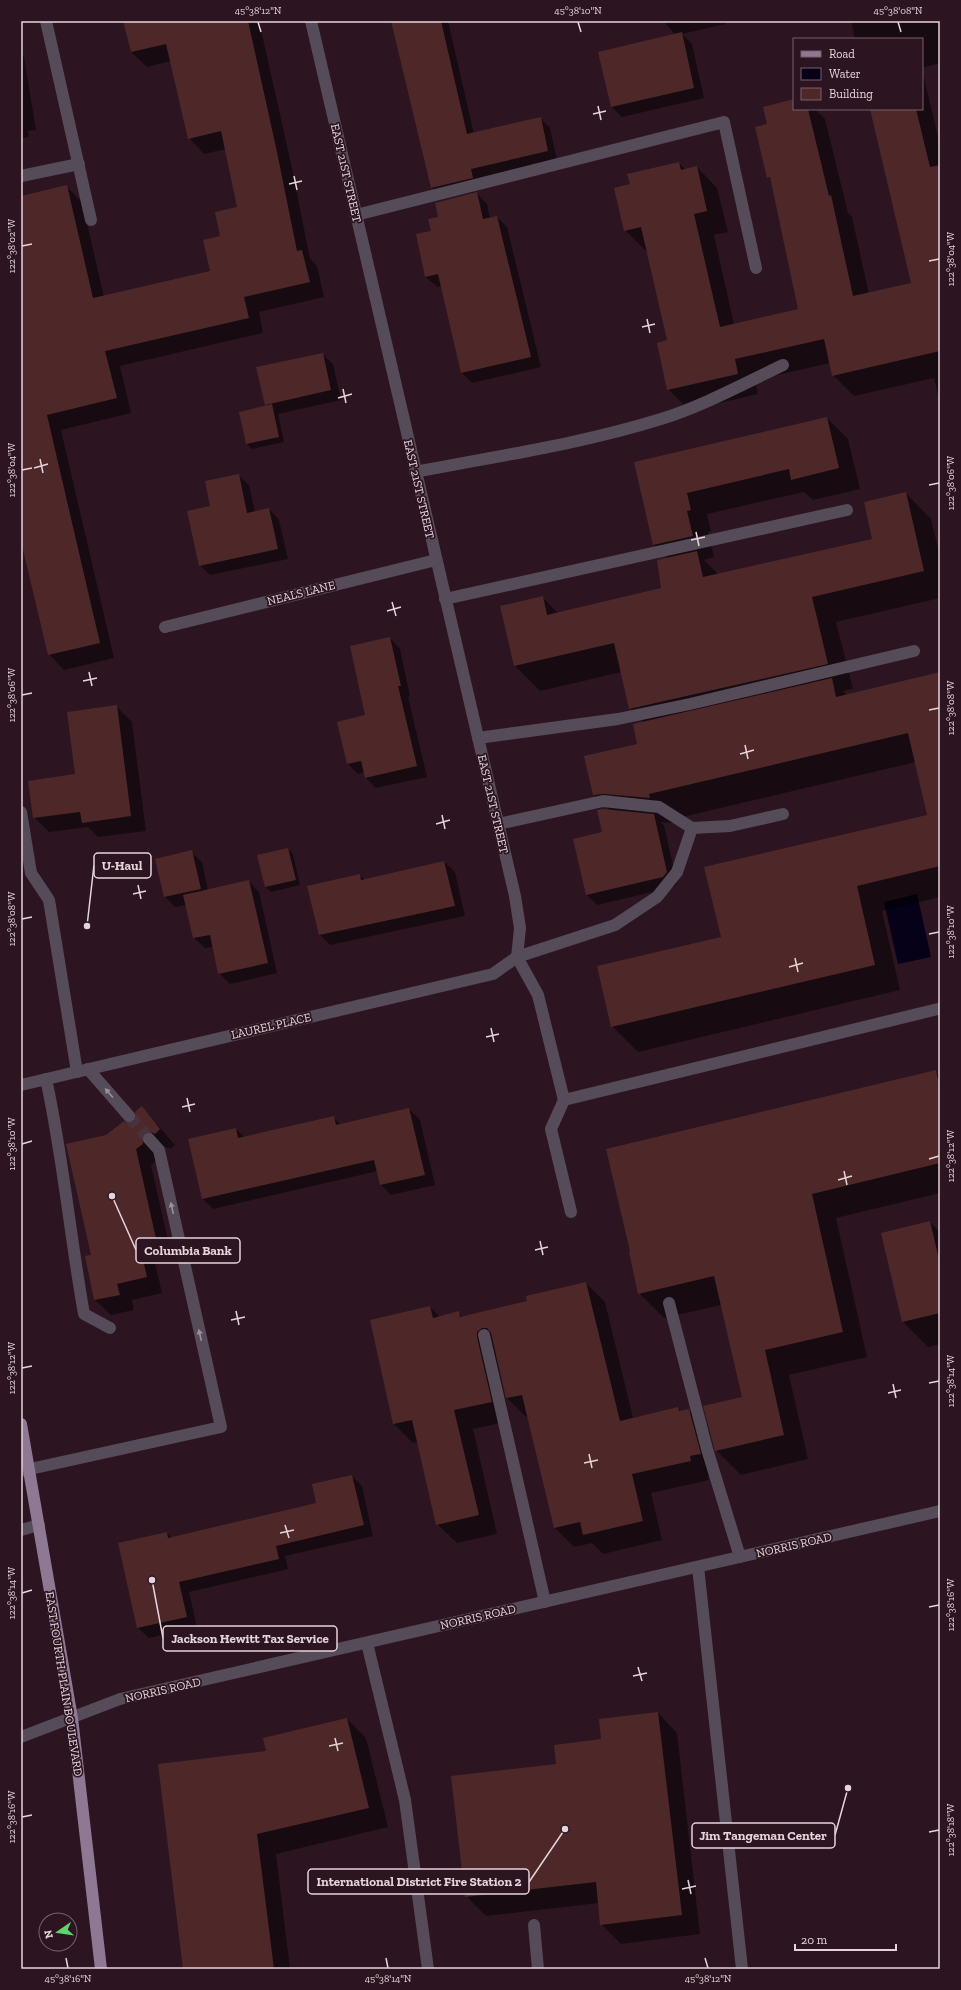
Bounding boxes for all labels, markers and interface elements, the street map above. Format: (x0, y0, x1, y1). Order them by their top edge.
text: 45°38'12"N (235, 5, 282, 17)
text: 45°38'10"N (554, 5, 602, 17)
text: 45°38'08"N (874, 5, 923, 17)
legend (793, 38, 923, 110)
text: Road (829, 47, 855, 61)
text: Water (829, 67, 861, 81)
text: Building (829, 87, 873, 101)
street label: EAST 21ST STREET (328, 122, 364, 224)
text: 122°38'02"W (6, 218, 18, 273)
text: 122°38'04"W (945, 231, 957, 286)
street label: EAST 21ST STREET (401, 438, 437, 540)
text: 122°38'04"W (6, 442, 18, 497)
text: 122°38'06"W (945, 455, 957, 510)
street label: NEALS LANE (266, 578, 336, 608)
text: 122°38'06"W (6, 667, 18, 722)
text: 122°38'08"W (945, 680, 957, 735)
street label: EAST 21ST STREET (475, 753, 511, 855)
callout: U-Haul (94, 853, 151, 878)
text: U-Haul (102, 858, 143, 873)
text: 122°38'08"W (6, 891, 18, 946)
text: 122°38'10"W (945, 905, 957, 958)
street label: LAUREL PLACE (230, 1010, 312, 1042)
one-way arrow (104, 1088, 113, 1098)
text: 122°38'10"W (6, 1117, 18, 1170)
text: 122°38'12"W (945, 1129, 957, 1182)
one-way arrow (168, 1202, 174, 1214)
callout: Columbia Bank (136, 1238, 240, 1263)
text: Columbia Bank (144, 1243, 232, 1258)
one-way arrow (197, 1329, 203, 1341)
text: 122°38'12"W (6, 1341, 18, 1394)
text: 122°38'14"W (945, 1354, 957, 1407)
street label: NORRIS ROAD (755, 1530, 833, 1560)
text: 122°38'14"W (6, 1566, 18, 1619)
text: 122°38'16"W (945, 1578, 957, 1631)
street label: EAST FOURTH PLAIN BOULEVARD (42, 1591, 86, 1777)
street label: NORRIS ROAD (439, 1602, 517, 1632)
callout: Jackson Hewitt Tax Service (163, 1626, 337, 1651)
text: Jackson Hewitt Tax Service (171, 1631, 330, 1646)
street label: NORRIS ROAD (124, 1675, 202, 1705)
text: 122°38'16"W (6, 1790, 18, 1843)
text: 122°38'18"W (945, 1803, 957, 1856)
callout: Jim Tangeman Center (692, 1823, 835, 1848)
text: Jim Tangeman Center (699, 1828, 827, 1843)
callout: International District Fire Station 2 (308, 1869, 529, 1894)
text: International District Fire Station 2 (316, 1874, 522, 1889)
north arrow (38, 1912, 78, 1952)
scale bar (795, 1926, 896, 1952)
text: N (41, 1928, 56, 1940)
text: 20 m (801, 1933, 828, 1947)
text: 45°38'16"N (45, 1973, 92, 1985)
text: 45°38'14"N (365, 1973, 412, 1985)
text: 45°38'12"N (685, 1973, 732, 1985)

